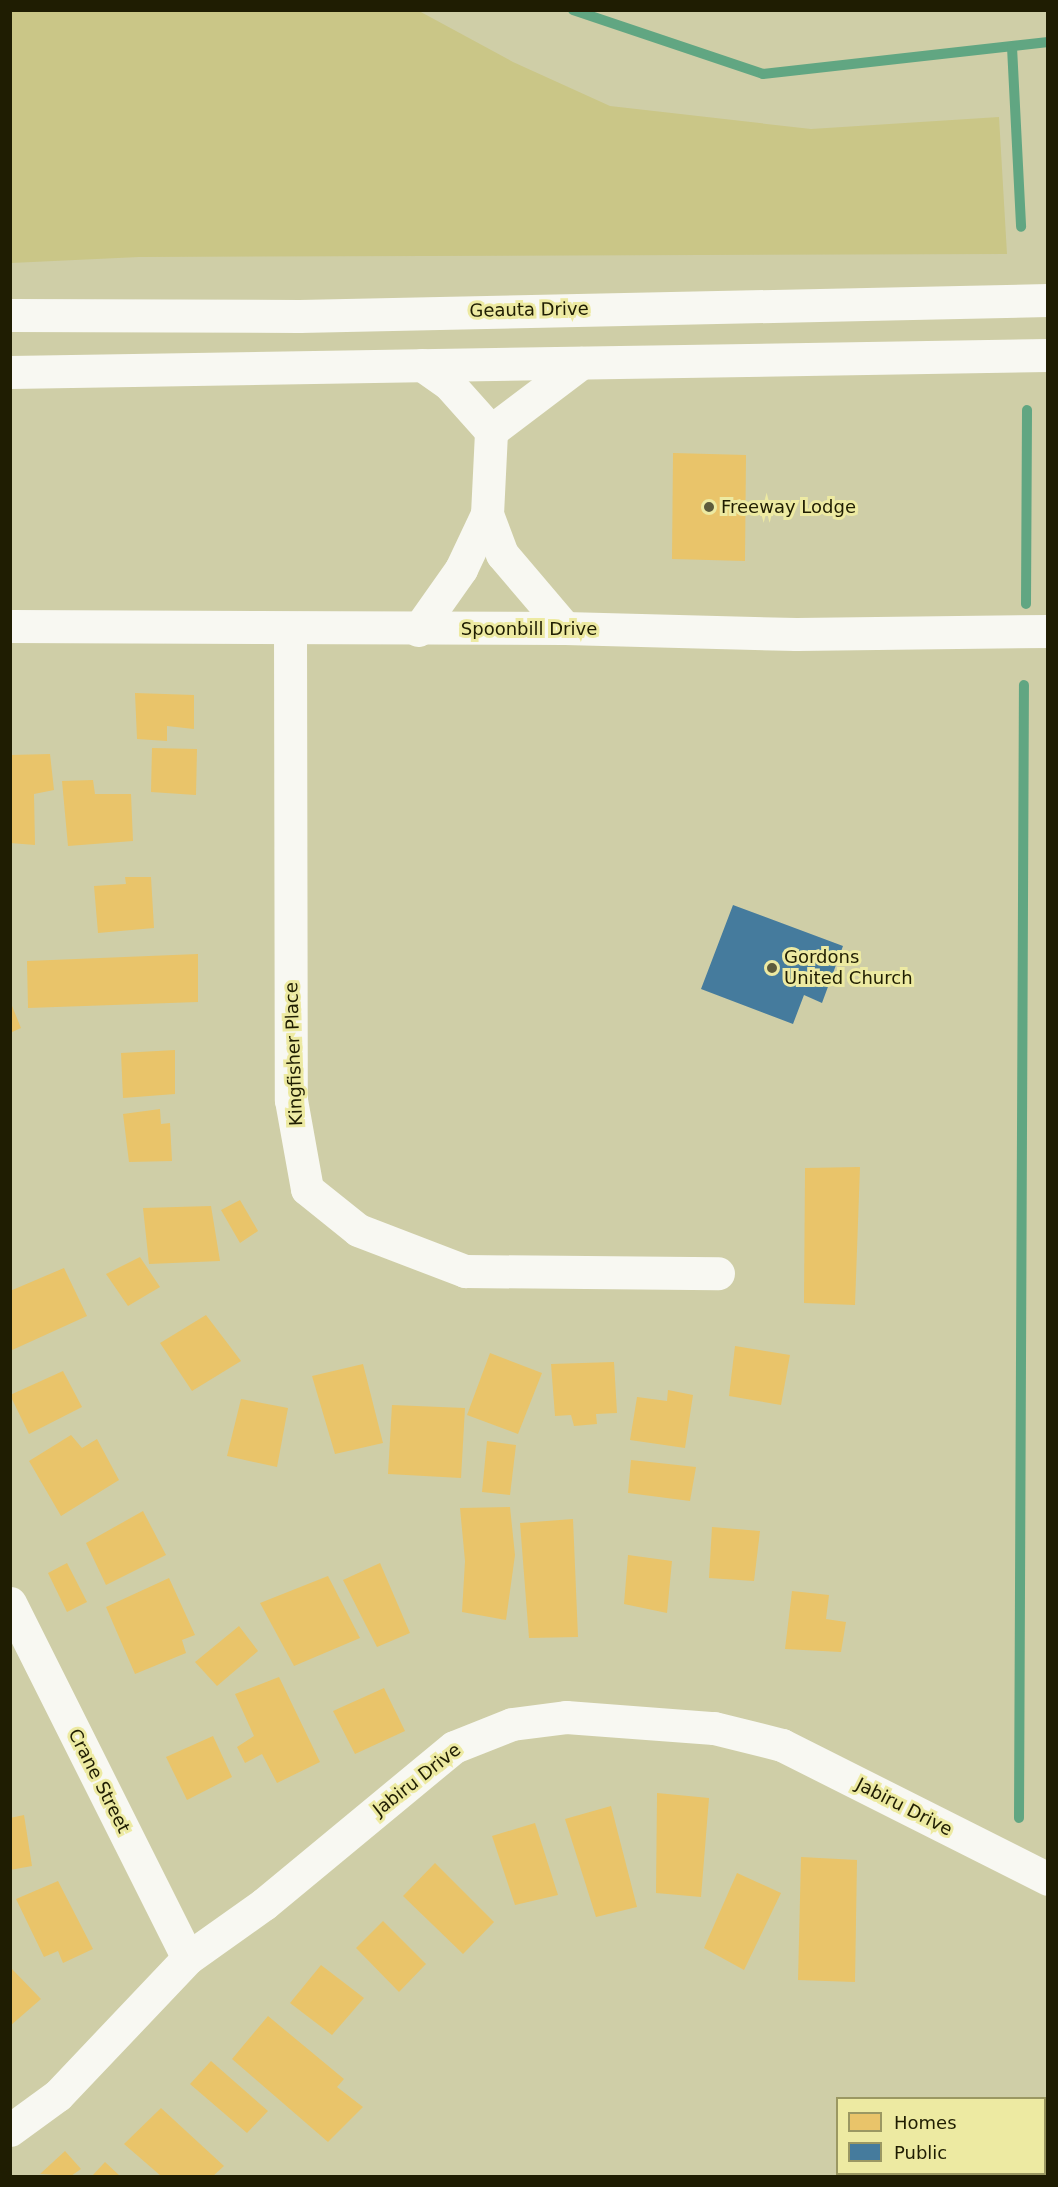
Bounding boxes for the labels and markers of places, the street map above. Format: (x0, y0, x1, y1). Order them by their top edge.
place label: Freeway Lodge (721, 496, 856, 518)
marker: Freeway Lodge (702, 500, 716, 514)
place label: Gordons United Church (784, 947, 913, 990)
marker: Gordons United Church (765, 961, 779, 975)

